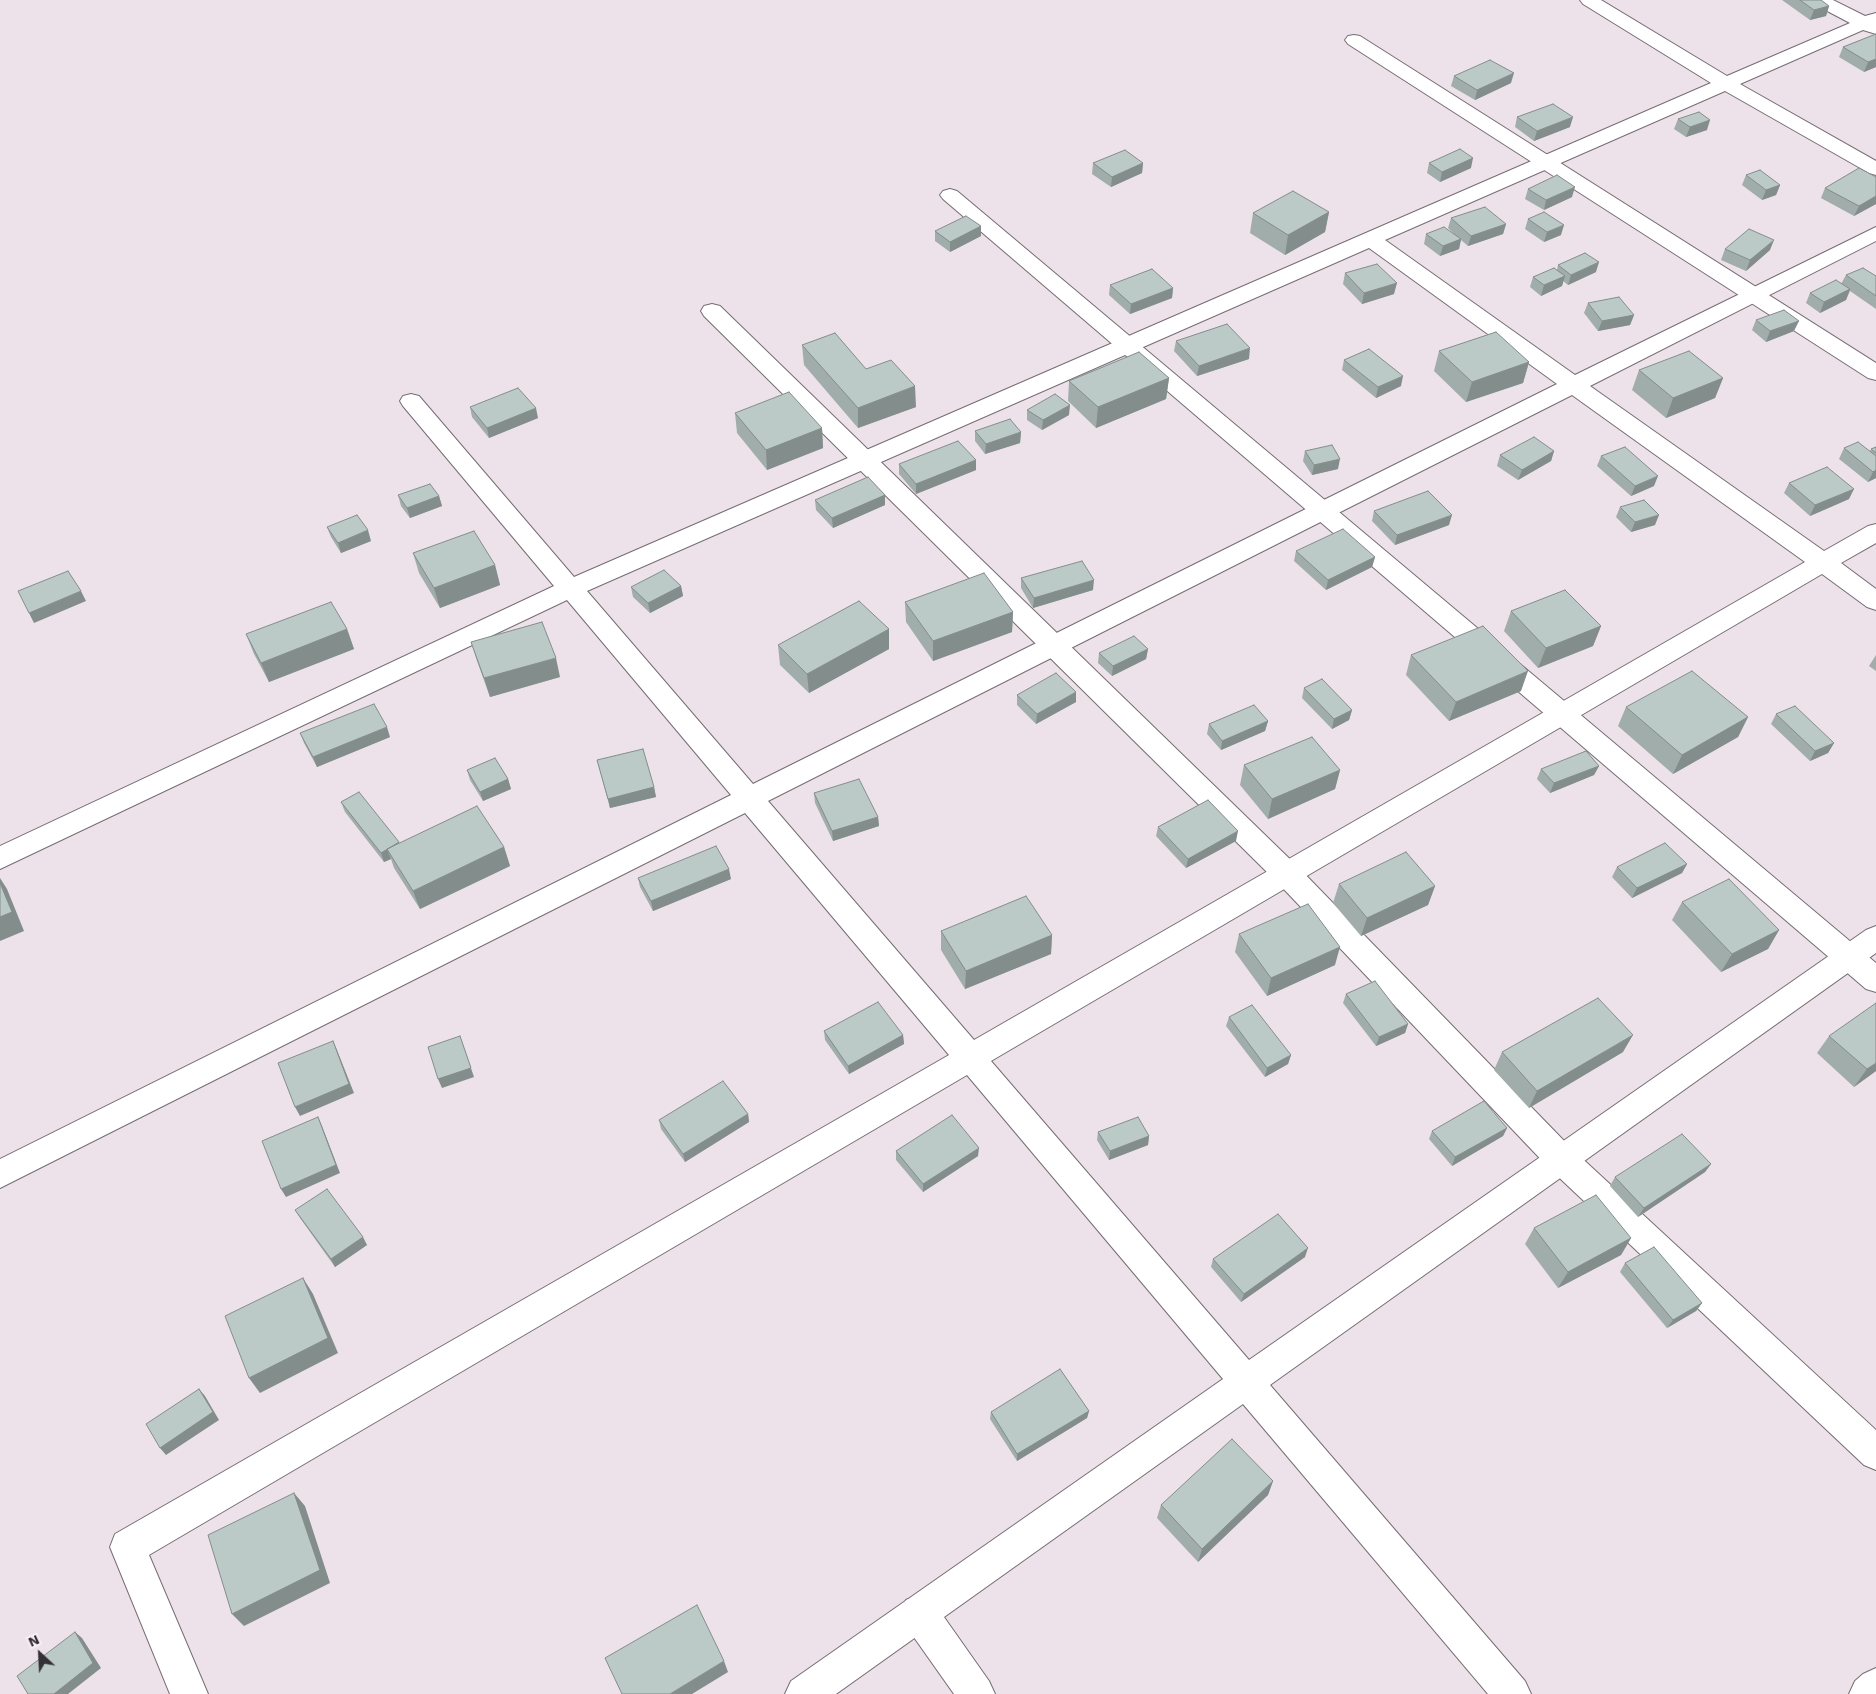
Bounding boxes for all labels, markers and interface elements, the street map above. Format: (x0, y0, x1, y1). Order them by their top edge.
north arrow (15, 1629, 65, 1679)
text: N (26, 1631, 42, 1650)

